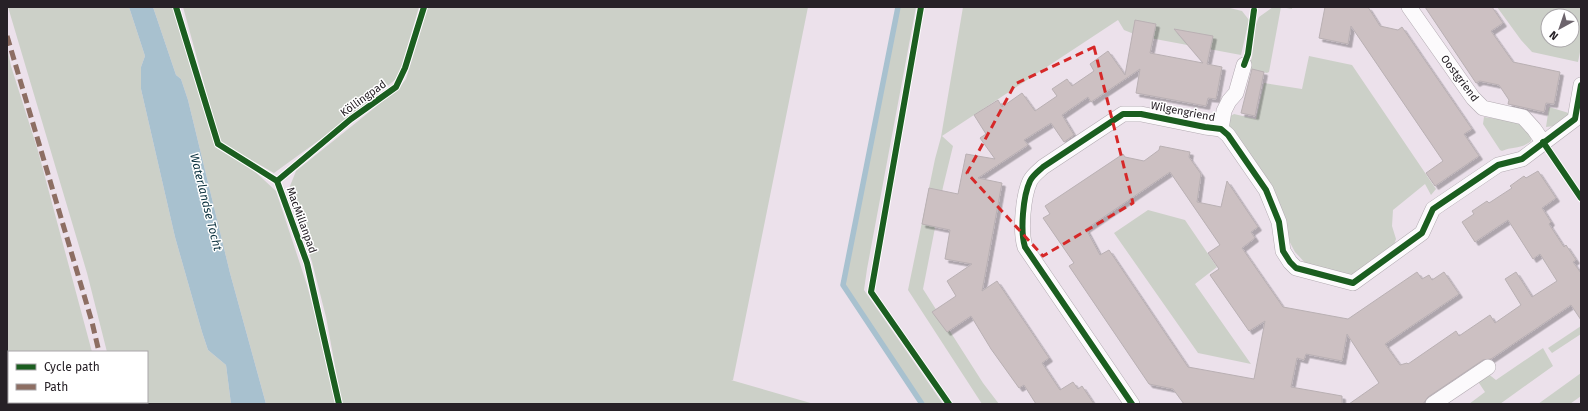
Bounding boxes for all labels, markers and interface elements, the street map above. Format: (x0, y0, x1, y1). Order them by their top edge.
north arrow (1540, 8, 1580, 48)
text: N (1547, 28, 1561, 43)
street label: Oostgriend (1438, 52, 1481, 104)
street label: Köllingpad (338, 77, 389, 119)
street label: Wilgengriend (1150, 99, 1216, 124)
water label: Waterlandse Tocht (187, 152, 225, 253)
street label: MacMillanpad (284, 185, 319, 255)
legend (8, 351, 148, 403)
text: Cycle path (44, 360, 100, 374)
text: Path (44, 380, 68, 394)

